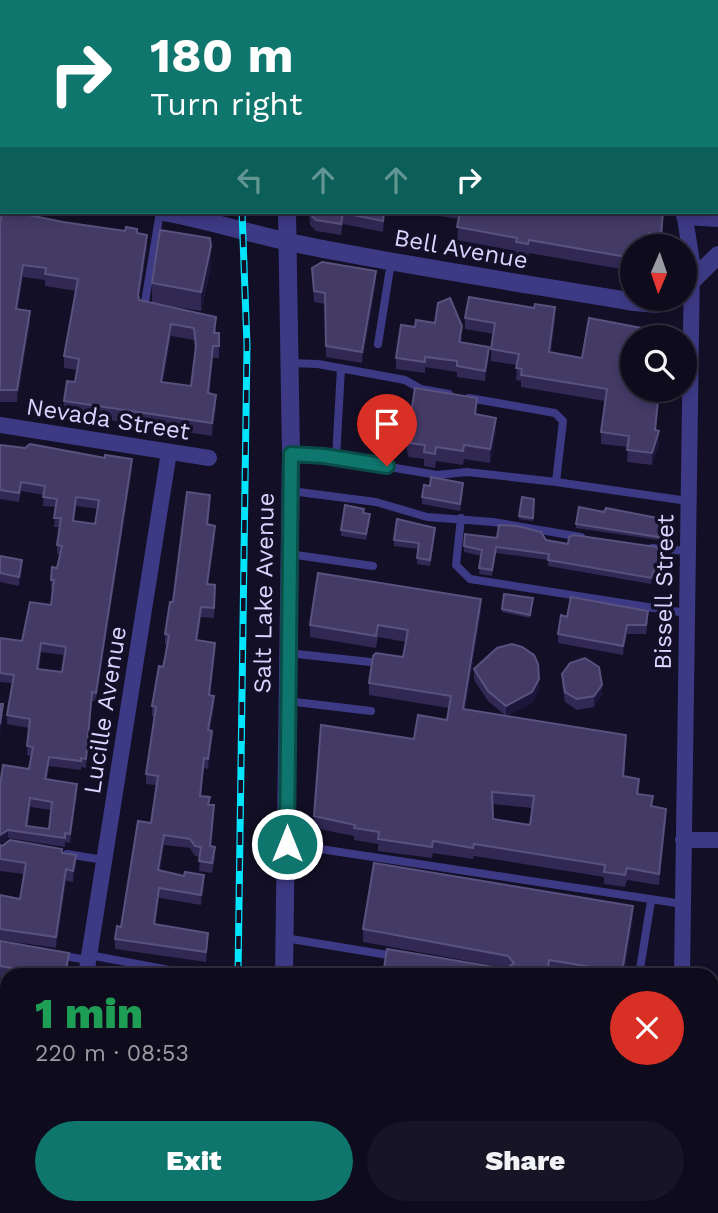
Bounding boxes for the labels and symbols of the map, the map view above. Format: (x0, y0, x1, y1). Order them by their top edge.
street label: Bell Avenue (392, 223, 530, 275)
north arrow (620, 234, 696, 312)
street label: Nevada Street (24, 392, 192, 446)
pin (357, 394, 417, 466)
street label: Salt Lake Avenue (248, 492, 280, 694)
street label: Bissell Street (649, 514, 679, 670)
street label: Lucille Avenue (78, 624, 132, 796)
position arrow (250, 807, 324, 881)

